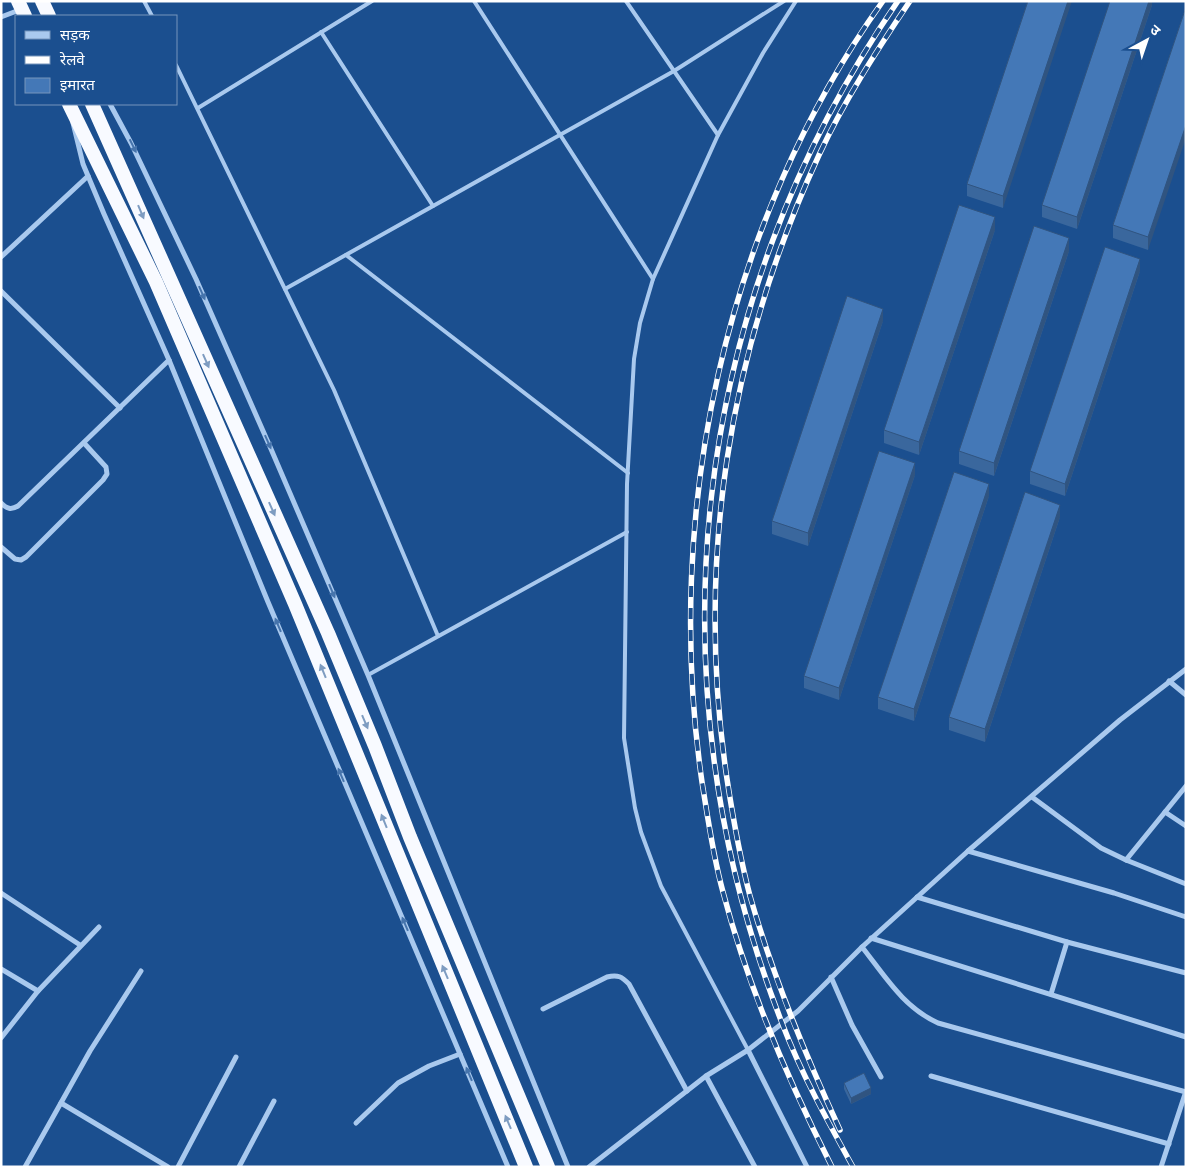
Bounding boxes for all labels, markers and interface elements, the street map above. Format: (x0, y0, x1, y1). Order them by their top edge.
legend (15, 15, 178, 105)
north arrow (1122, 15, 1172, 65)
text: उ (1146, 22, 1164, 41)
text: सड़क (60, 27, 90, 46)
text: रेलवे (59, 51, 85, 71)
text: इमारत (60, 77, 95, 96)
one-way arrow (129, 139, 137, 154)
one-way arrow (138, 205, 146, 219)
one-way arrow (199, 286, 207, 300)
one-way arrow (203, 354, 211, 368)
one-way arrow (264, 435, 272, 449)
one-way arrow (269, 502, 277, 516)
one-way arrow (328, 584, 336, 599)
one-way arrow (273, 618, 281, 632)
one-way arrow (318, 664, 326, 678)
one-way arrow (362, 715, 370, 729)
one-way arrow (337, 768, 345, 782)
one-way arrow (380, 814, 388, 828)
one-way arrow (400, 917, 408, 931)
one-way arrow (441, 965, 449, 979)
one-way arrow (464, 1067, 472, 1081)
one-way arrow (503, 1115, 511, 1129)

